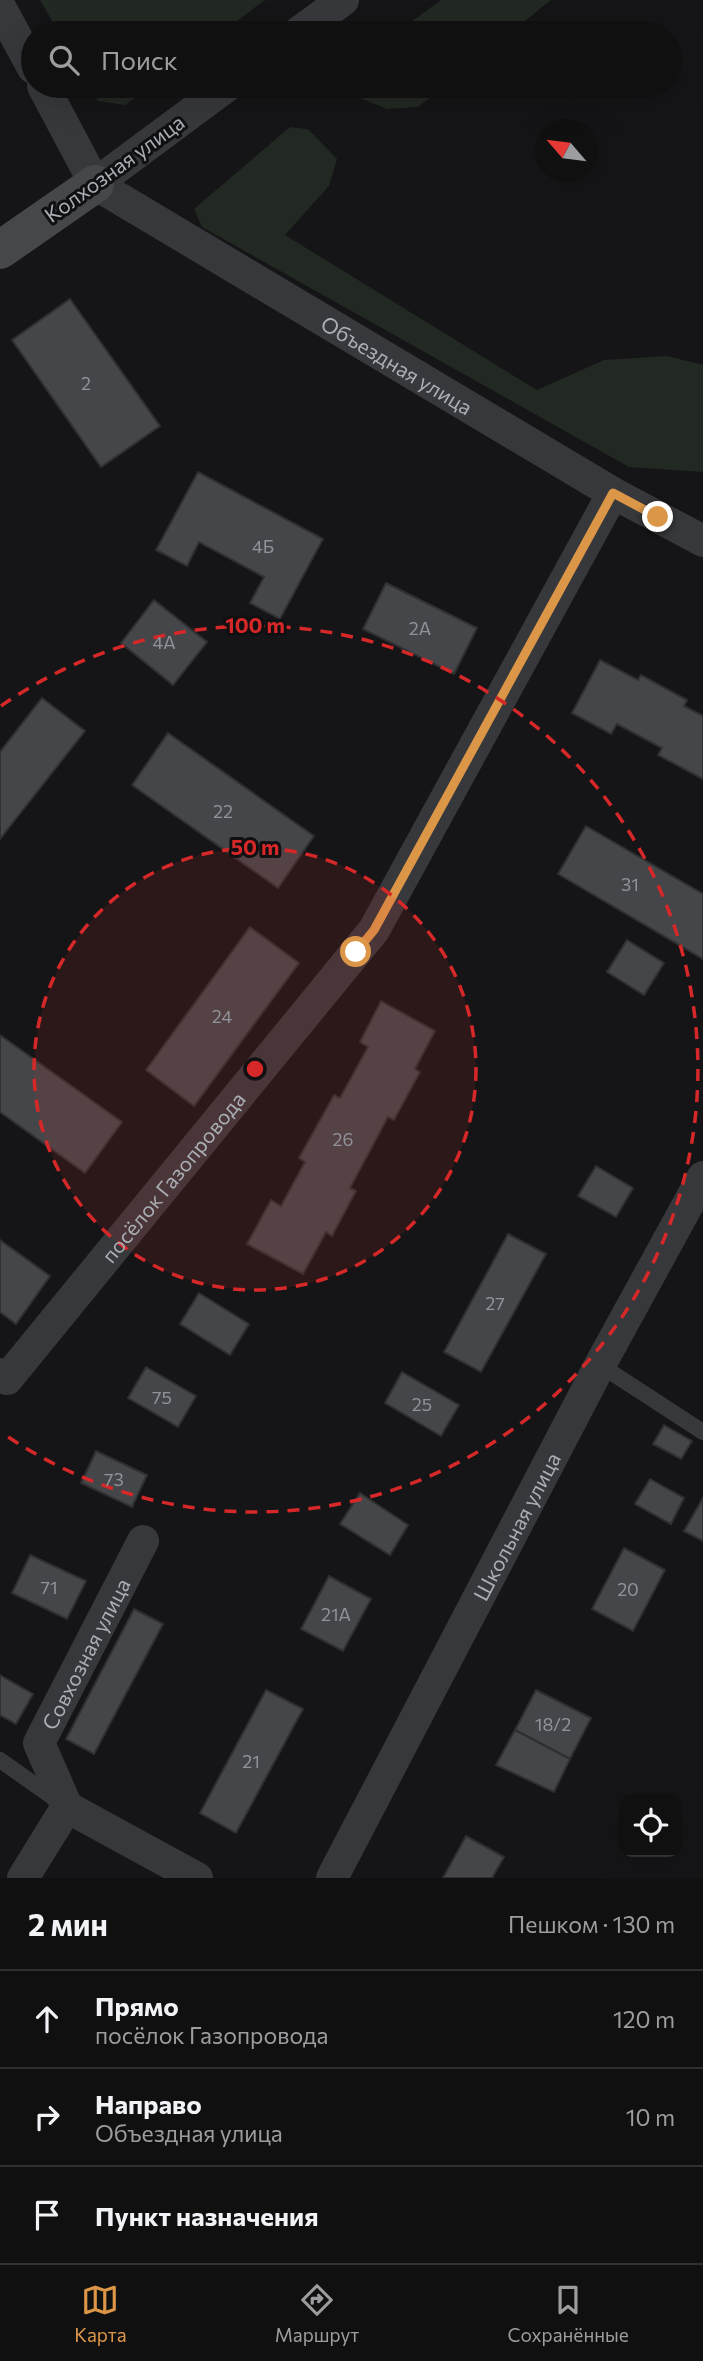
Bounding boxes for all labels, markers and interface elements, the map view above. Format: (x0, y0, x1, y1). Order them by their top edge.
search box (21, 21, 682, 98)
icon: search (45, 41, 83, 79)
text: Поиск (101, 44, 178, 75)
street label: Колхозная улица (39, 109, 189, 227)
north arrow (535, 119, 598, 182)
street label: Объездная улица (317, 310, 477, 419)
house number: 2 (81, 372, 91, 394)
route end (642, 501, 673, 532)
house number: 4Б (252, 535, 274, 557)
text: 100 m (225, 612, 285, 637)
house number: 2А (409, 617, 431, 639)
house number: 4А (152, 631, 176, 653)
house number: 22 (213, 800, 233, 822)
text: 50 m (231, 834, 279, 859)
house number: 31 (621, 873, 639, 895)
route start (340, 936, 371, 967)
house number: 24 (212, 1005, 232, 1027)
centre of rings (243, 1057, 267, 1081)
street label: посёлок Газопровода (95, 1086, 250, 1267)
house number: 26 (333, 1128, 353, 1150)
house number: 27 (485, 1292, 505, 1314)
house number: 75 (152, 1386, 172, 1408)
house number: 25 (412, 1393, 432, 1415)
street label: Школьная улица (467, 1448, 565, 1604)
house number: 73 (104, 1468, 124, 1490)
street label: Совхозная улица (36, 1574, 134, 1733)
house number: 71 (40, 1576, 58, 1598)
house number: 20 (617, 1578, 639, 1600)
house number: 21А (321, 1603, 351, 1625)
house number: 18/2 (535, 1713, 571, 1735)
house number: 21 (242, 1750, 260, 1772)
map controls (619, 1794, 682, 1857)
button: locate (619, 1794, 682, 1857)
text: 2 мин (28, 1905, 108, 1942)
text: Пешком · 130 m (508, 1910, 675, 1938)
text: Прямо (95, 1990, 179, 2021)
icon: ahead (28, 2000, 66, 2038)
text: 120 m (613, 2005, 675, 2033)
text: посёлок Газопровода (95, 2021, 328, 2049)
text: Направо (95, 2088, 202, 2119)
icon: right (28, 2098, 66, 2136)
text: 10 m (626, 2103, 675, 2131)
text: Объездная улица (95, 2119, 283, 2147)
icon: arrive (28, 2196, 66, 2234)
text: Пункт назначения (95, 2200, 319, 2231)
tab: Карта (74, 2281, 127, 2346)
tab: Маршрут (275, 2281, 359, 2346)
tab: Сохранённые (508, 2281, 629, 2346)

